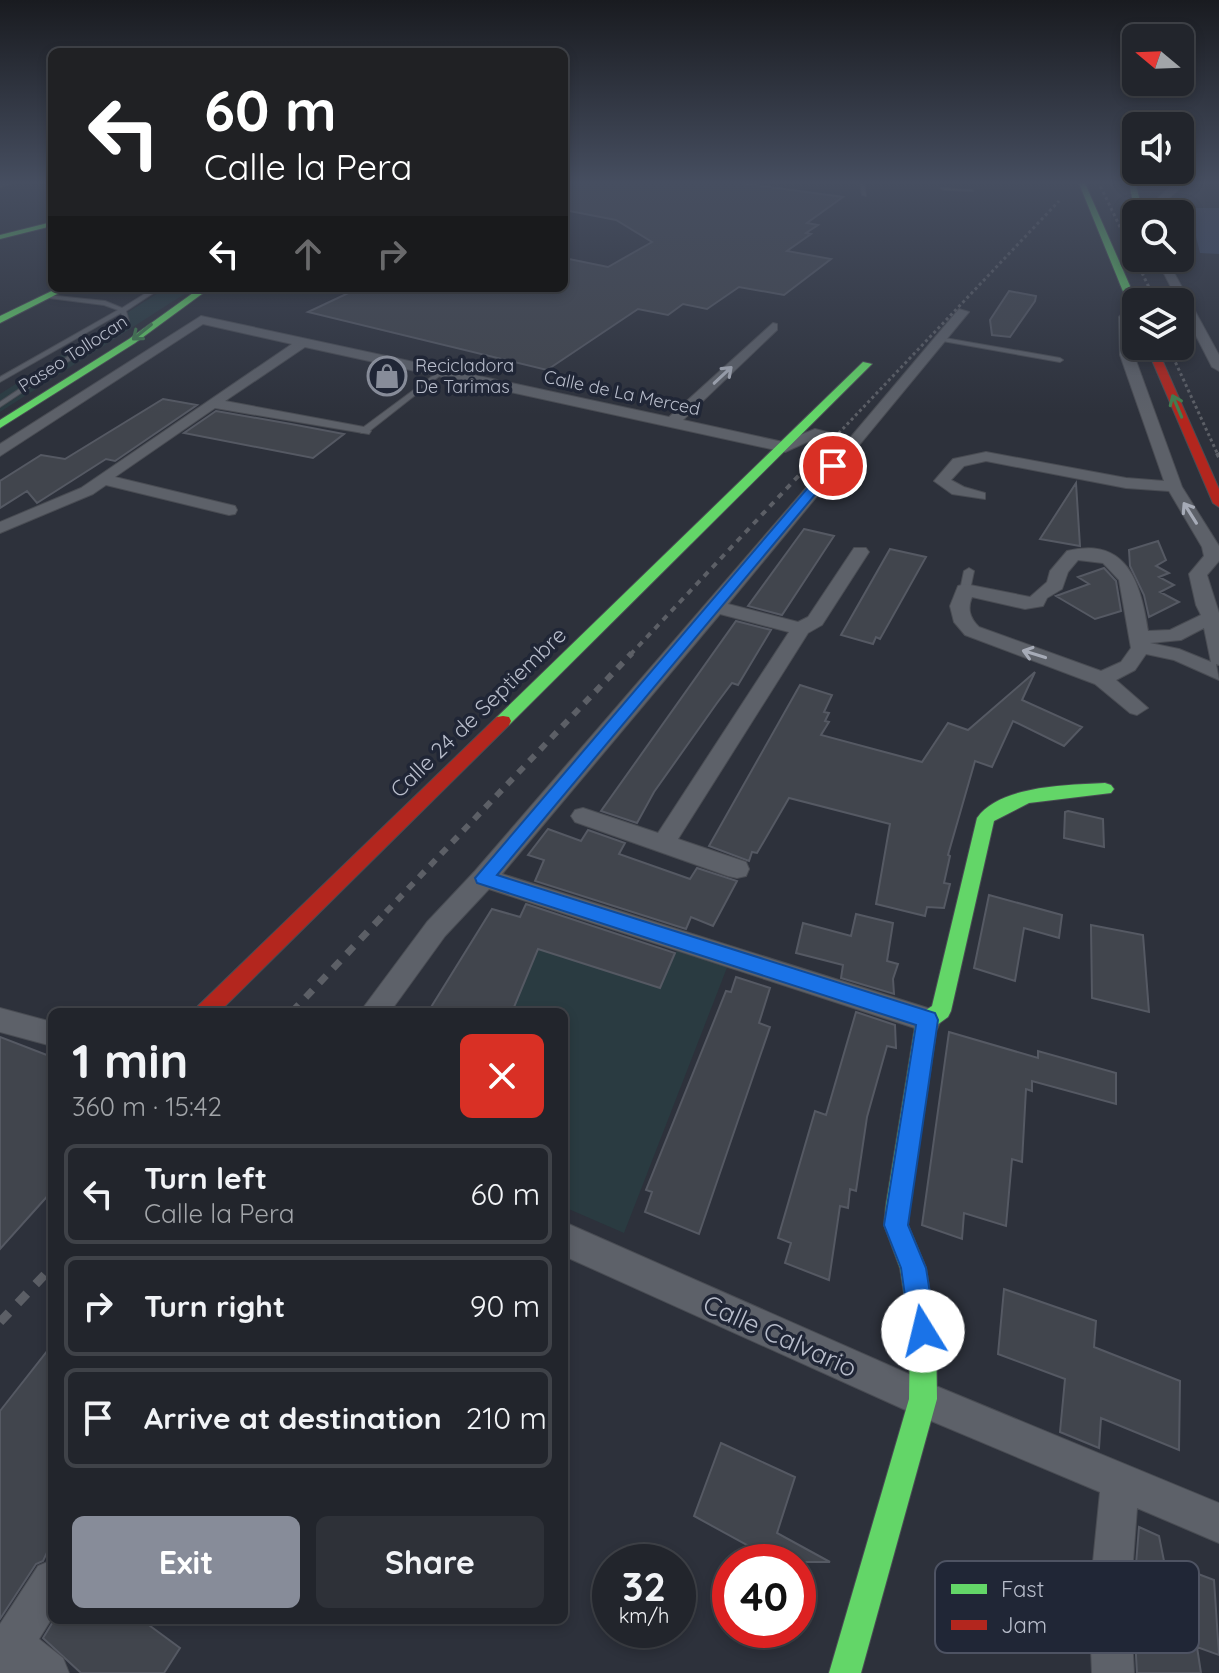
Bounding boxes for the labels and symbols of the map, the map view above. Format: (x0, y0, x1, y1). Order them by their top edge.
north arrow (1122, 24, 1194, 96)
street label: Paseo Tollocan (14, 310, 131, 397)
one-way arrow (132, 323, 153, 341)
place label: Recicladora De Tarimas (415, 354, 514, 398)
shop icon: Recicladora De Tarimas (366, 355, 408, 397)
street label: Calle de La Merced (542, 365, 702, 420)
one-way arrow (712, 366, 732, 385)
one-way arrow (1169, 394, 1184, 418)
pin (799, 432, 867, 500)
one-way arrow (1182, 502, 1198, 525)
street label: Calle 24 de Septiembre (384, 621, 572, 803)
one-way arrow (1022, 646, 1048, 661)
street label: Calle Calvario (698, 1287, 862, 1384)
position arrow (881, 1289, 965, 1373)
speed limit sign: 40 (712, 1544, 816, 1648)
legend (935, 1561, 1199, 1653)
text: Fast (1001, 1575, 1044, 1603)
text: Jam (1001, 1611, 1047, 1639)

